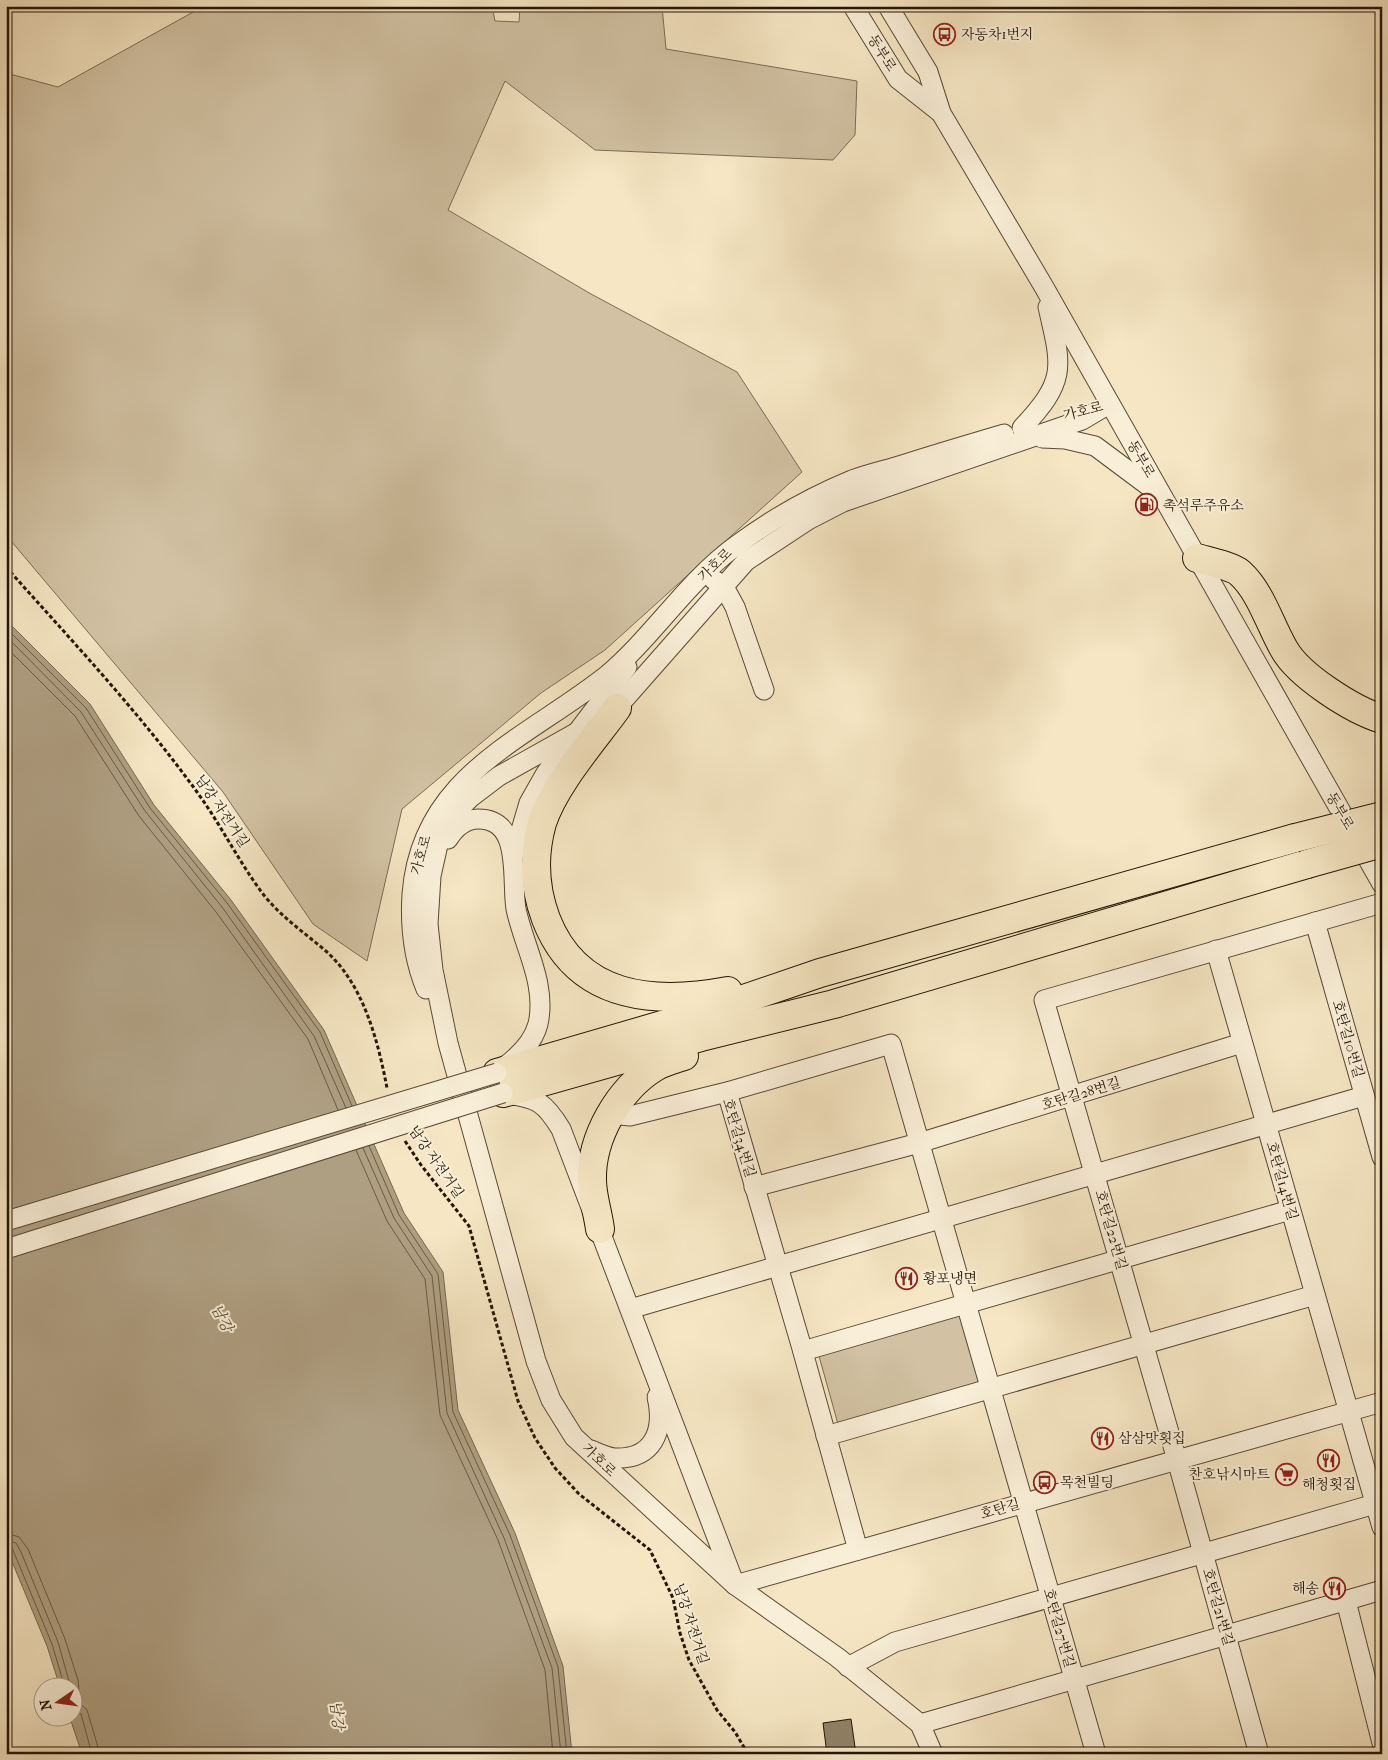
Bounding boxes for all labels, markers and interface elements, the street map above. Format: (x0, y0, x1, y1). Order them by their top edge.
bus stop icon: 자동차1번지 (933, 22, 957, 46)
place label: 자동차1번지 (961, 26, 1034, 43)
street label: 동부로 (864, 31, 900, 75)
street label: 가호로 (1061, 398, 1105, 424)
street label: 동부로 (1123, 437, 1159, 481)
fuel station icon: 촉석루주유소 (1135, 493, 1159, 517)
place label: 촉석루주유소 (1163, 497, 1245, 514)
street label: 가호로 (695, 544, 736, 585)
street label: 남강 자전거길 (191, 771, 253, 851)
street label: 동부로 (1322, 789, 1358, 833)
street label: 가호로 (407, 833, 435, 877)
street label: 호탄길10번길 (1329, 998, 1367, 1080)
street label: 호탄길28번길 (1039, 1074, 1123, 1114)
street label: 호탄길34번길 (719, 1096, 759, 1180)
street label: 남강 자전거길 (405, 1123, 467, 1201)
street label: 호탄길14번길 (1263, 1140, 1301, 1222)
street label: 호탄길22번길 (1092, 1188, 1130, 1272)
restaurant icon: 황포냉면 (895, 1266, 919, 1290)
place label: 황포냉면 (923, 1270, 977, 1287)
water label: 남강 (207, 1301, 238, 1337)
restaurant icon: 삼삼맛횟집 (1090, 1426, 1114, 1450)
place label: 삼삼맛횟집 (1118, 1430, 1186, 1447)
street label: 가호로 (579, 1440, 620, 1481)
restaurant icon: 해청횟집 (1317, 1449, 1341, 1473)
supermarket icon: 찬호낚시마트 (1274, 1462, 1298, 1486)
place label: 찬호낚시마트 (1189, 1466, 1270, 1483)
bus stop icon: 목천빌딩 (1032, 1470, 1056, 1494)
place label: 목천빌딩 (1060, 1474, 1114, 1491)
place label: 해청횟집 (1302, 1476, 1356, 1493)
street label: 호탄길 (978, 1495, 1022, 1523)
street label: 호탄길21번길 (1199, 1566, 1237, 1648)
restaurant icon: 해송 (1323, 1576, 1347, 1600)
place label: 해송 (1292, 1580, 1319, 1597)
street label: 남강 자전거길 (670, 1581, 712, 1667)
street label: 호탄길27번길 (1040, 1586, 1078, 1670)
north arrow (32, 1678, 82, 1728)
text: N (36, 1697, 55, 1712)
water label: 남강 (326, 1700, 348, 1733)

